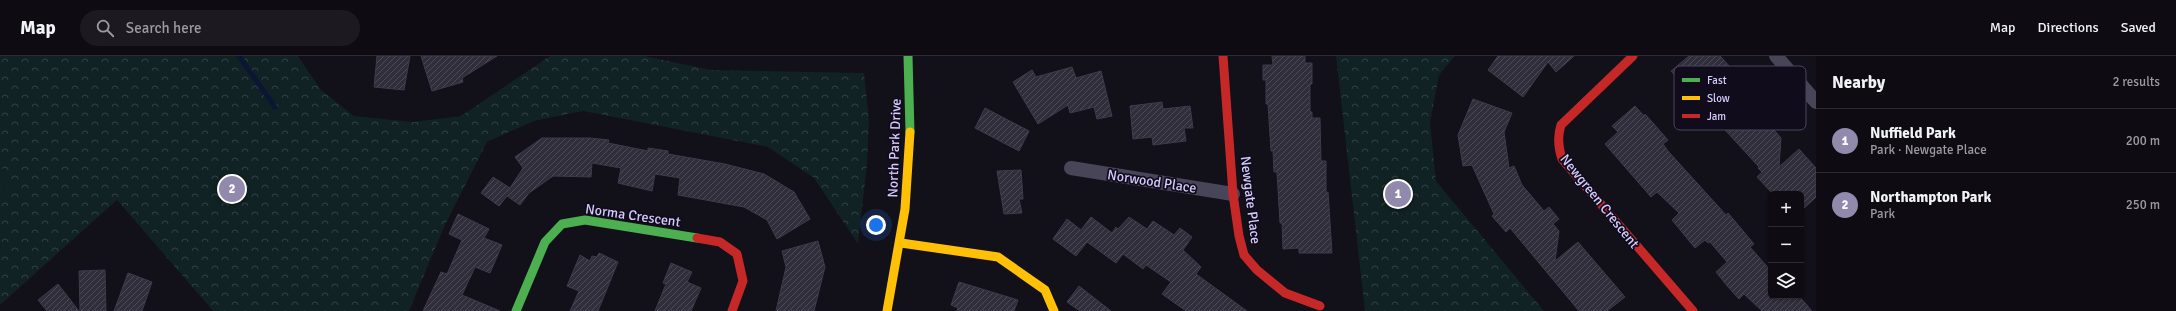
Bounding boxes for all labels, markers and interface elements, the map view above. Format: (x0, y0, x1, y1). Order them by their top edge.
search box (80, 10, 360, 46)
text: Map (20, 16, 56, 40)
icon: search (94, 17, 116, 39)
text: Search here (126, 19, 201, 37)
text: Map (1990, 19, 2016, 36)
text: Directions (2038, 19, 2099, 36)
text: Saved (2121, 19, 2156, 36)
legend (1674, 66, 1806, 130)
text: Nearby (1832, 72, 1885, 93)
text: Fast (1707, 74, 1727, 87)
text: 2 results (2112, 74, 2160, 90)
text: Slow (1707, 92, 1730, 105)
street label: North Park Drive (884, 98, 905, 198)
text: Jam (1707, 110, 1726, 123)
text: Nuffield Park (1870, 124, 1956, 142)
text: 1 (1841, 133, 1849, 149)
text: 200 m (2126, 133, 2160, 149)
text: Park · Newgate Place (1870, 142, 1987, 158)
street label: Newgreen Crescent (1556, 151, 1643, 252)
street label: Newgate Place (1237, 155, 1264, 245)
street label: Norwood Place (1106, 166, 1198, 197)
pin: 2 (219, 174, 245, 204)
pin: 1 (1385, 179, 1411, 209)
text: Northampton Park (1870, 188, 1991, 206)
map controls (1768, 191, 1804, 299)
button: + (1768, 191, 1804, 227)
text: 2 (1841, 197, 1849, 213)
text: 250 m (2126, 197, 2160, 213)
street label: Norma Crescent (584, 200, 682, 231)
text: Park (1870, 206, 1895, 222)
your location (866, 215, 886, 235)
button: − (1768, 227, 1804, 263)
button: layers (1768, 263, 1804, 299)

